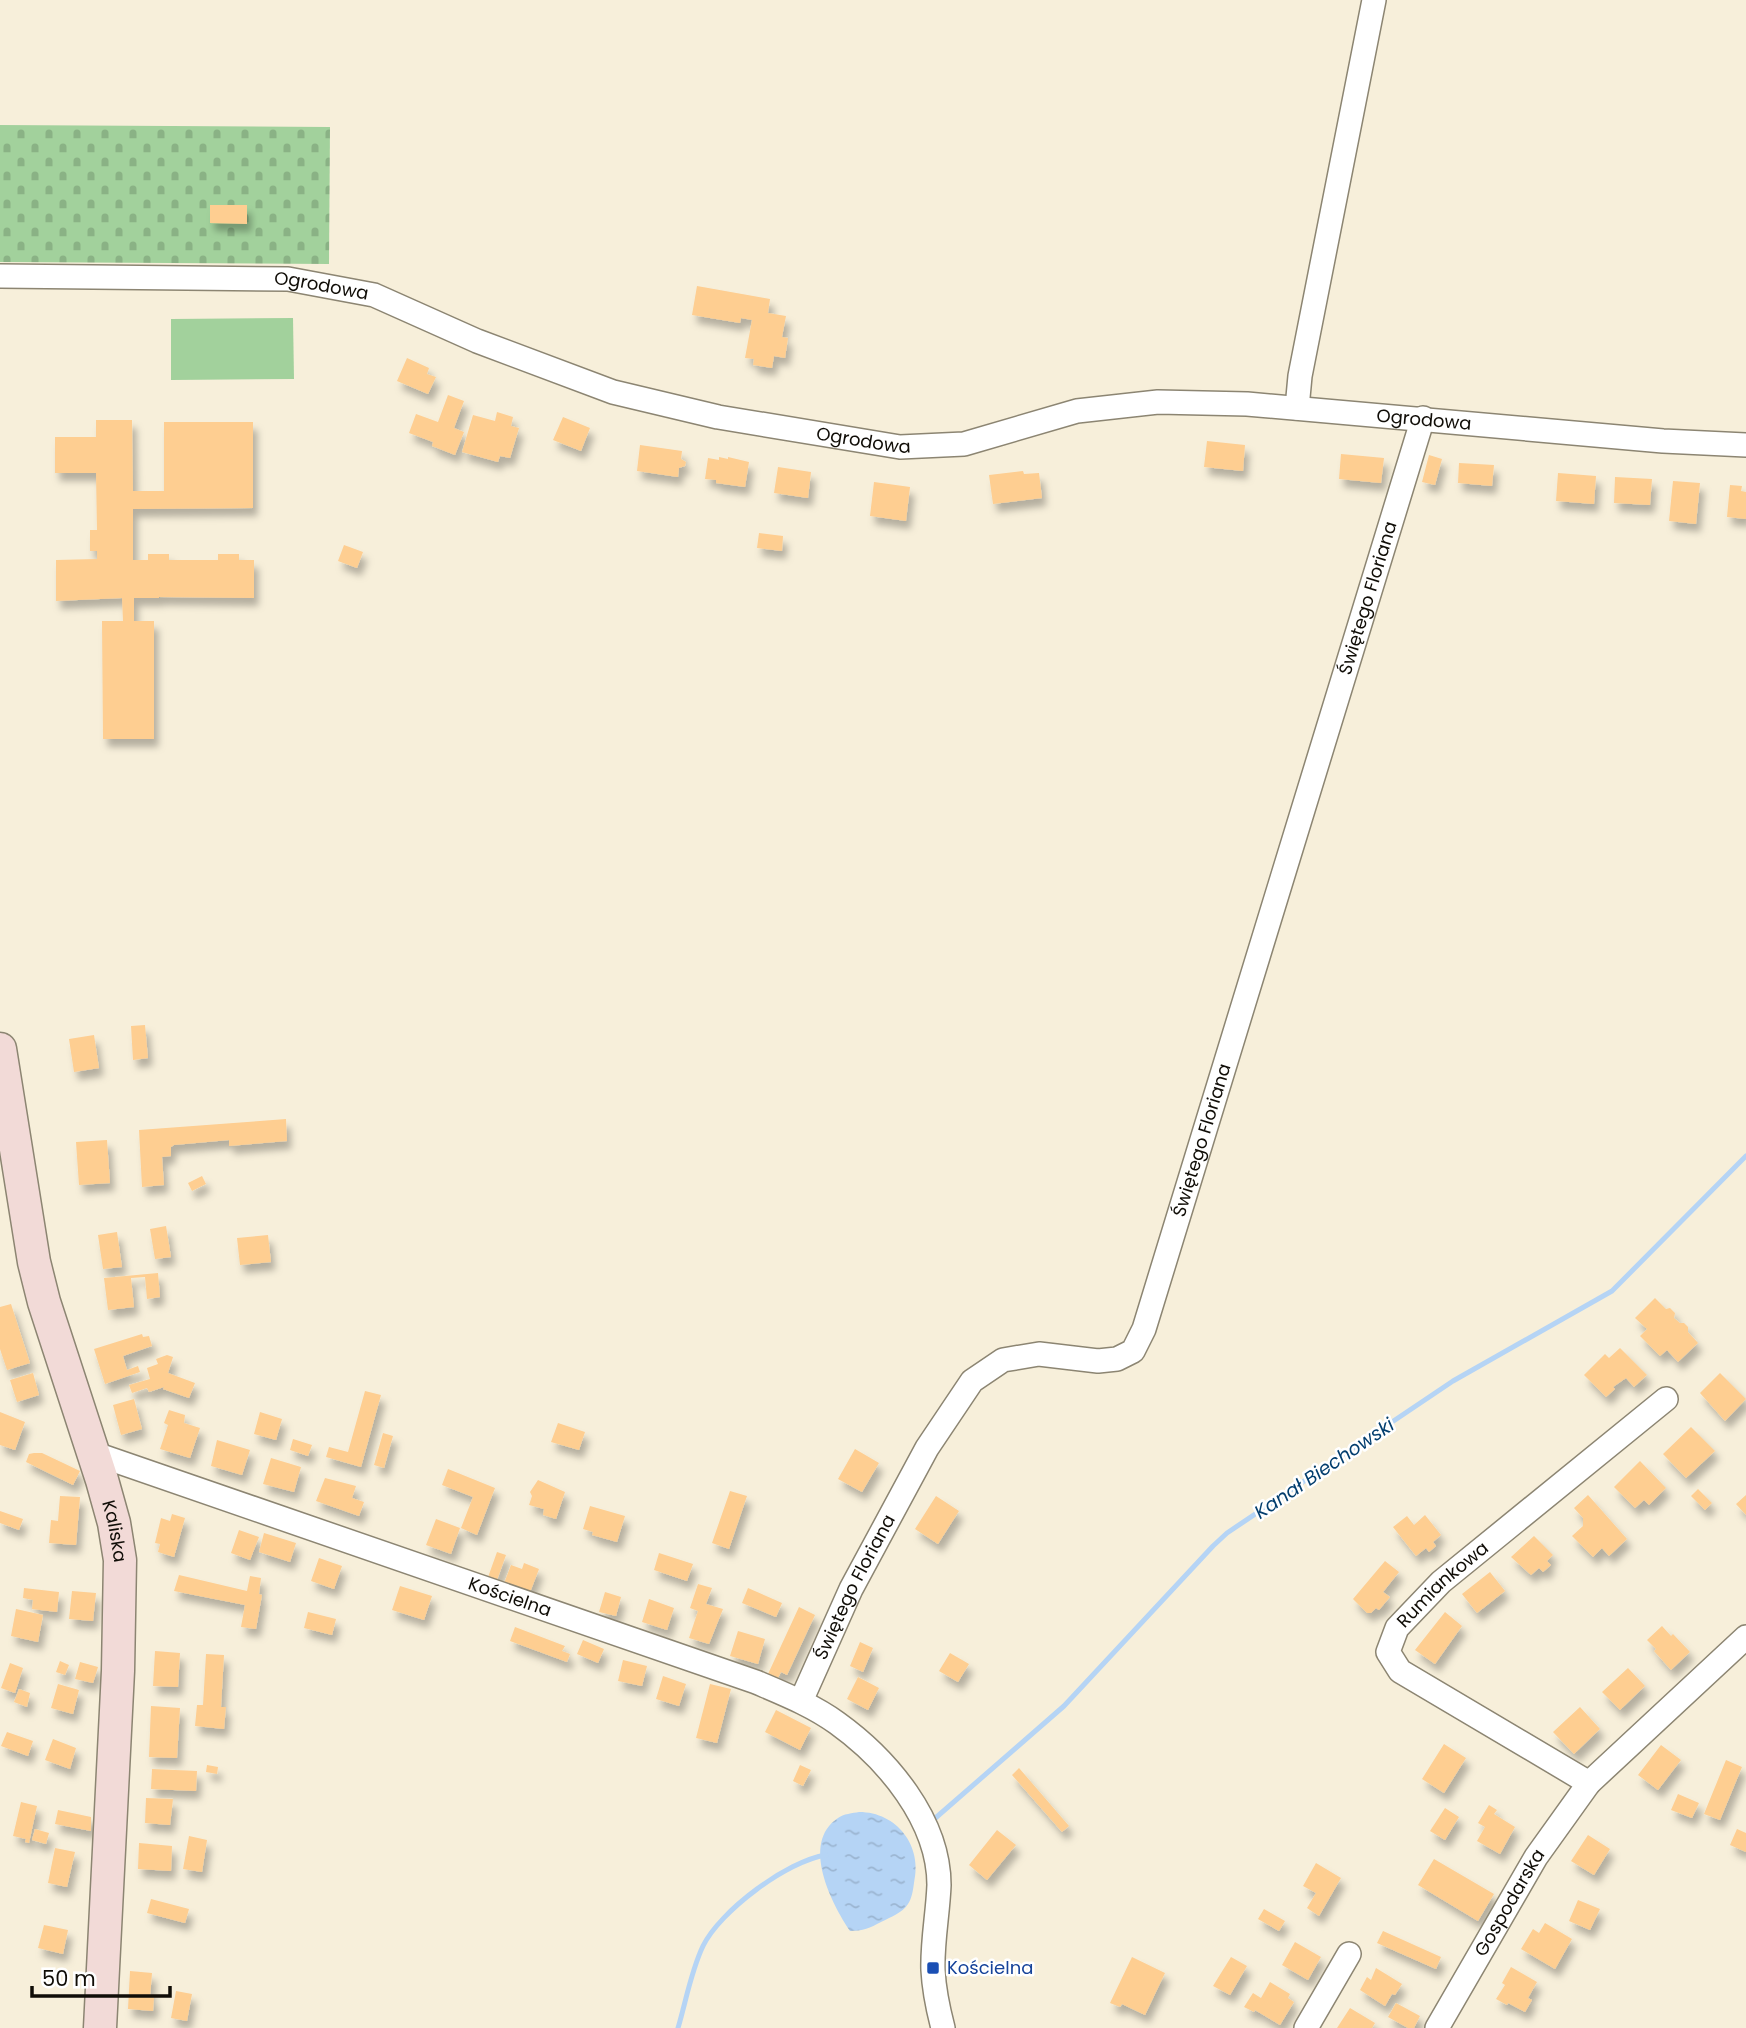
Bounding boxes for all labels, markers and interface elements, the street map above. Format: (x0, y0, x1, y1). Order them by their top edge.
street label: Ogrodowa (274, 266, 371, 306)
street label: Ogrodowa (1376, 403, 1473, 436)
street label: Ogrodowa (815, 420, 911, 459)
street label: Świętego Floriana (1332, 518, 1403, 678)
street label: Świętego Floriana (1166, 1060, 1237, 1220)
water label: Kanał Biechowski (1249, 1411, 1400, 1525)
street label: Kaliska (96, 1497, 133, 1564)
street label: Świętego Floriana (808, 1510, 901, 1664)
street label: Rumiankowa (1391, 1535, 1494, 1633)
street label: Kościelna (465, 1571, 555, 1622)
street label: Gospodarska (1468, 1843, 1550, 1961)
scale bar (32, 1954, 170, 1998)
place label: Kościelna (947, 1955, 1033, 1980)
marker: Kościelna (925, 1960, 941, 1976)
text: 50 m (42, 1964, 96, 1993)

